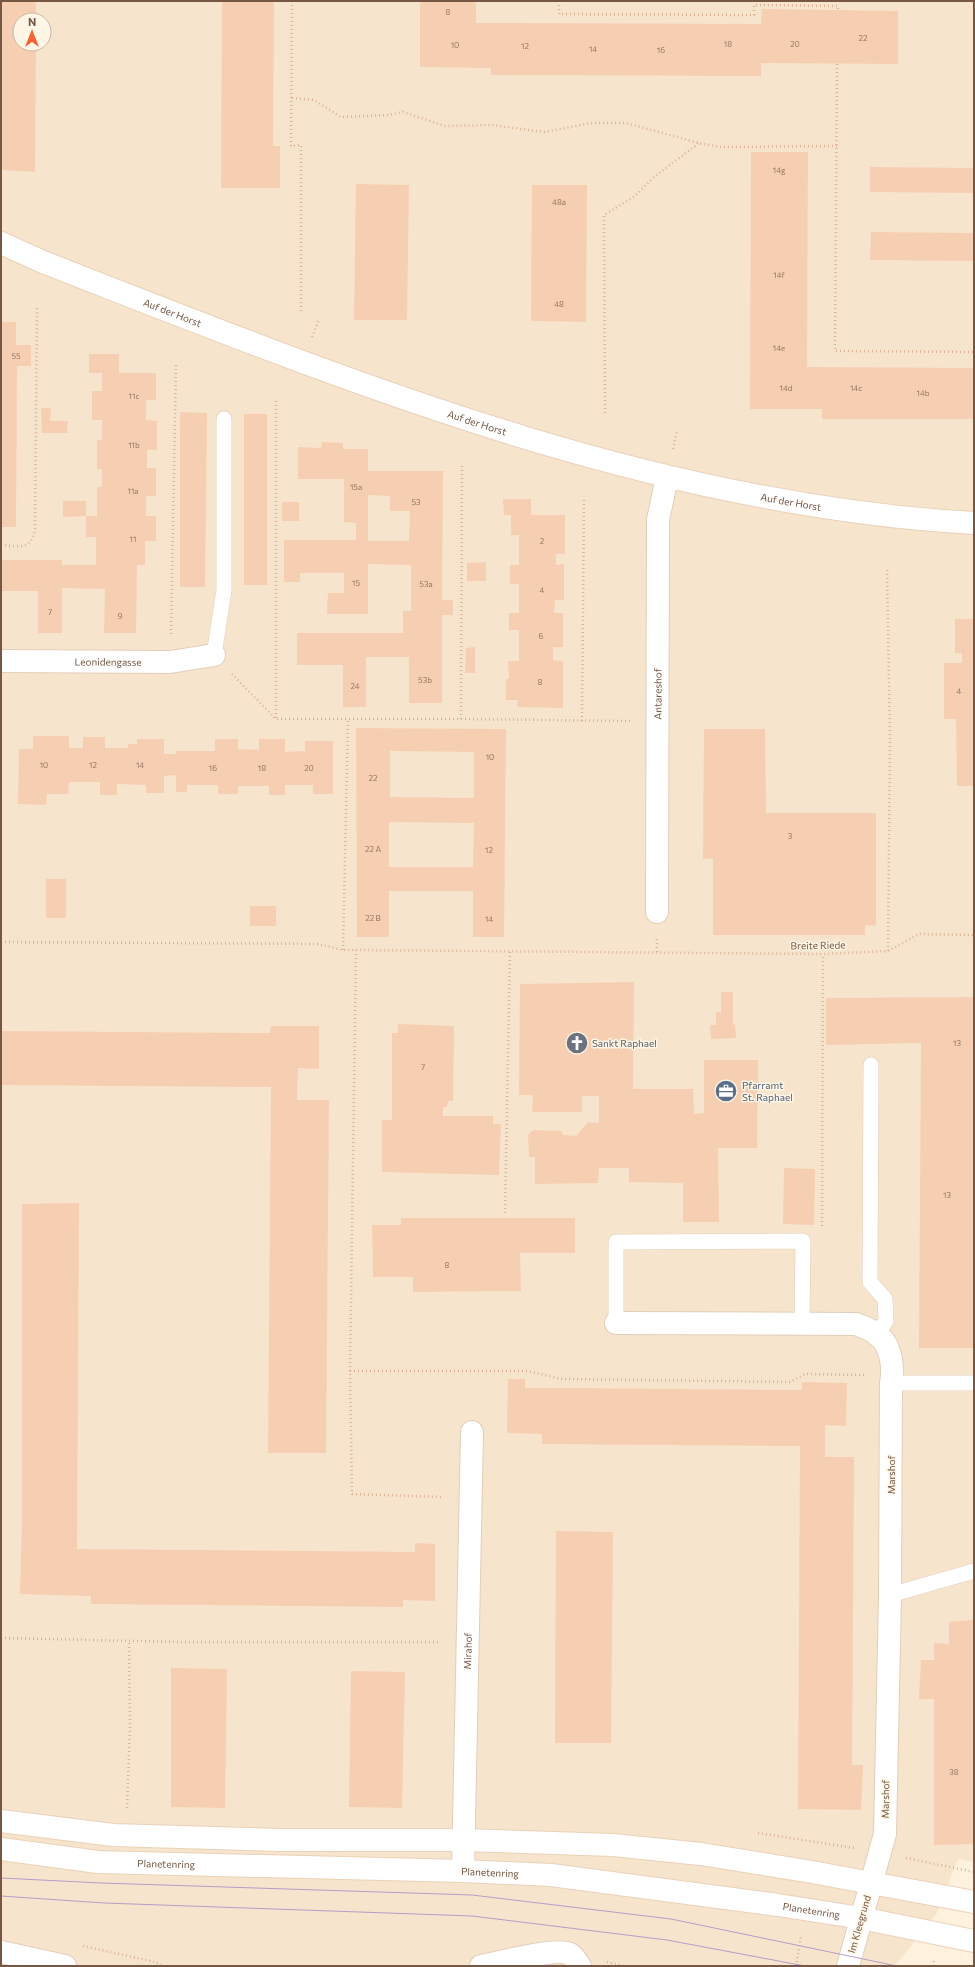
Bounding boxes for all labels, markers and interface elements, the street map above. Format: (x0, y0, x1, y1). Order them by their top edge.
house number: 8 (446, 7, 451, 17)
north arrow (12, 12, 52, 52)
text: N (28, 15, 36, 28)
house number: 22 (859, 33, 868, 43)
house number: 18 (724, 39, 732, 49)
house number: 20 (790, 39, 800, 49)
house number: 10 (451, 40, 459, 50)
house number: 12 (521, 41, 529, 51)
house number: 14 (589, 44, 597, 54)
house number: 16 (657, 45, 665, 55)
house number: 14g (773, 165, 786, 175)
house number: 48a (552, 197, 566, 207)
house number: 14f (773, 270, 786, 280)
street label: Auf der Horst (142, 296, 203, 329)
house number: 48 (554, 299, 564, 309)
house number: 14e (773, 343, 785, 353)
house number: 55 (11, 351, 21, 361)
house number: 14d (780, 383, 793, 393)
house number: 14c (850, 383, 862, 393)
house number: 14b (917, 388, 930, 398)
house number: 11c (129, 391, 139, 401)
street label: Auf der Horst (446, 407, 508, 438)
house number: 11b (128, 440, 140, 450)
house number: 15a (350, 482, 362, 492)
house number: 11a (127, 486, 139, 496)
street label: Auf der Horst (760, 491, 822, 513)
house number: 53 (411, 497, 421, 507)
house number: 11 (130, 534, 136, 544)
house number: 2 (540, 536, 545, 546)
house number: 15 (352, 578, 360, 588)
house number: 53a (419, 579, 433, 589)
house number: 4 (540, 585, 545, 595)
house number: 7 (48, 607, 52, 617)
house number: 9 (118, 611, 123, 621)
house number: 6 (539, 631, 544, 641)
street label: Leonidengasse (74, 655, 142, 668)
street label: Antareshof (651, 668, 664, 720)
house number: 53b (418, 675, 432, 685)
house number: 8 (538, 677, 543, 687)
house number: 24 (350, 681, 360, 691)
house number: 4 (957, 686, 962, 696)
house number: 10 (486, 752, 494, 762)
house number: 10 (40, 760, 48, 770)
house number: 12 (89, 760, 97, 770)
house number: 14 (136, 760, 144, 770)
house number: 16 (209, 763, 217, 773)
house number: 18 (258, 763, 266, 773)
house number: 20 (304, 763, 314, 773)
house number: 22 (369, 773, 378, 783)
house number: 3 (788, 831, 793, 841)
house number: 22 A (365, 844, 381, 854)
house number: 12 (485, 845, 493, 855)
house number: 22 B (365, 913, 381, 923)
house number: 14 (485, 914, 493, 924)
street label: Breite Riede (790, 939, 846, 951)
church icon: Sankt Raphael (564, 1030, 590, 1056)
place label: Sankt Raphael (592, 1037, 657, 1049)
house number: 13 (953, 1038, 961, 1048)
house number: 7 (421, 1062, 425, 1072)
office icon: Pfarramt St. Raphael (713, 1078, 739, 1104)
place label: Pfarramt St. Raphael (742, 1079, 793, 1103)
house number: 13 (943, 1190, 951, 1200)
house number: 8 (445, 1260, 450, 1270)
street label: Marshof (885, 1456, 897, 1494)
street label: Mirahof (461, 1632, 474, 1670)
house number: 38 (949, 1767, 959, 1777)
street label: Marshof (879, 1780, 891, 1818)
street label: Planetenring (137, 1857, 196, 1870)
street label: Planetenring (461, 1865, 520, 1880)
street label: Im Kleegrund (845, 1893, 873, 1954)
street label: Planetenring (782, 1900, 842, 1921)

